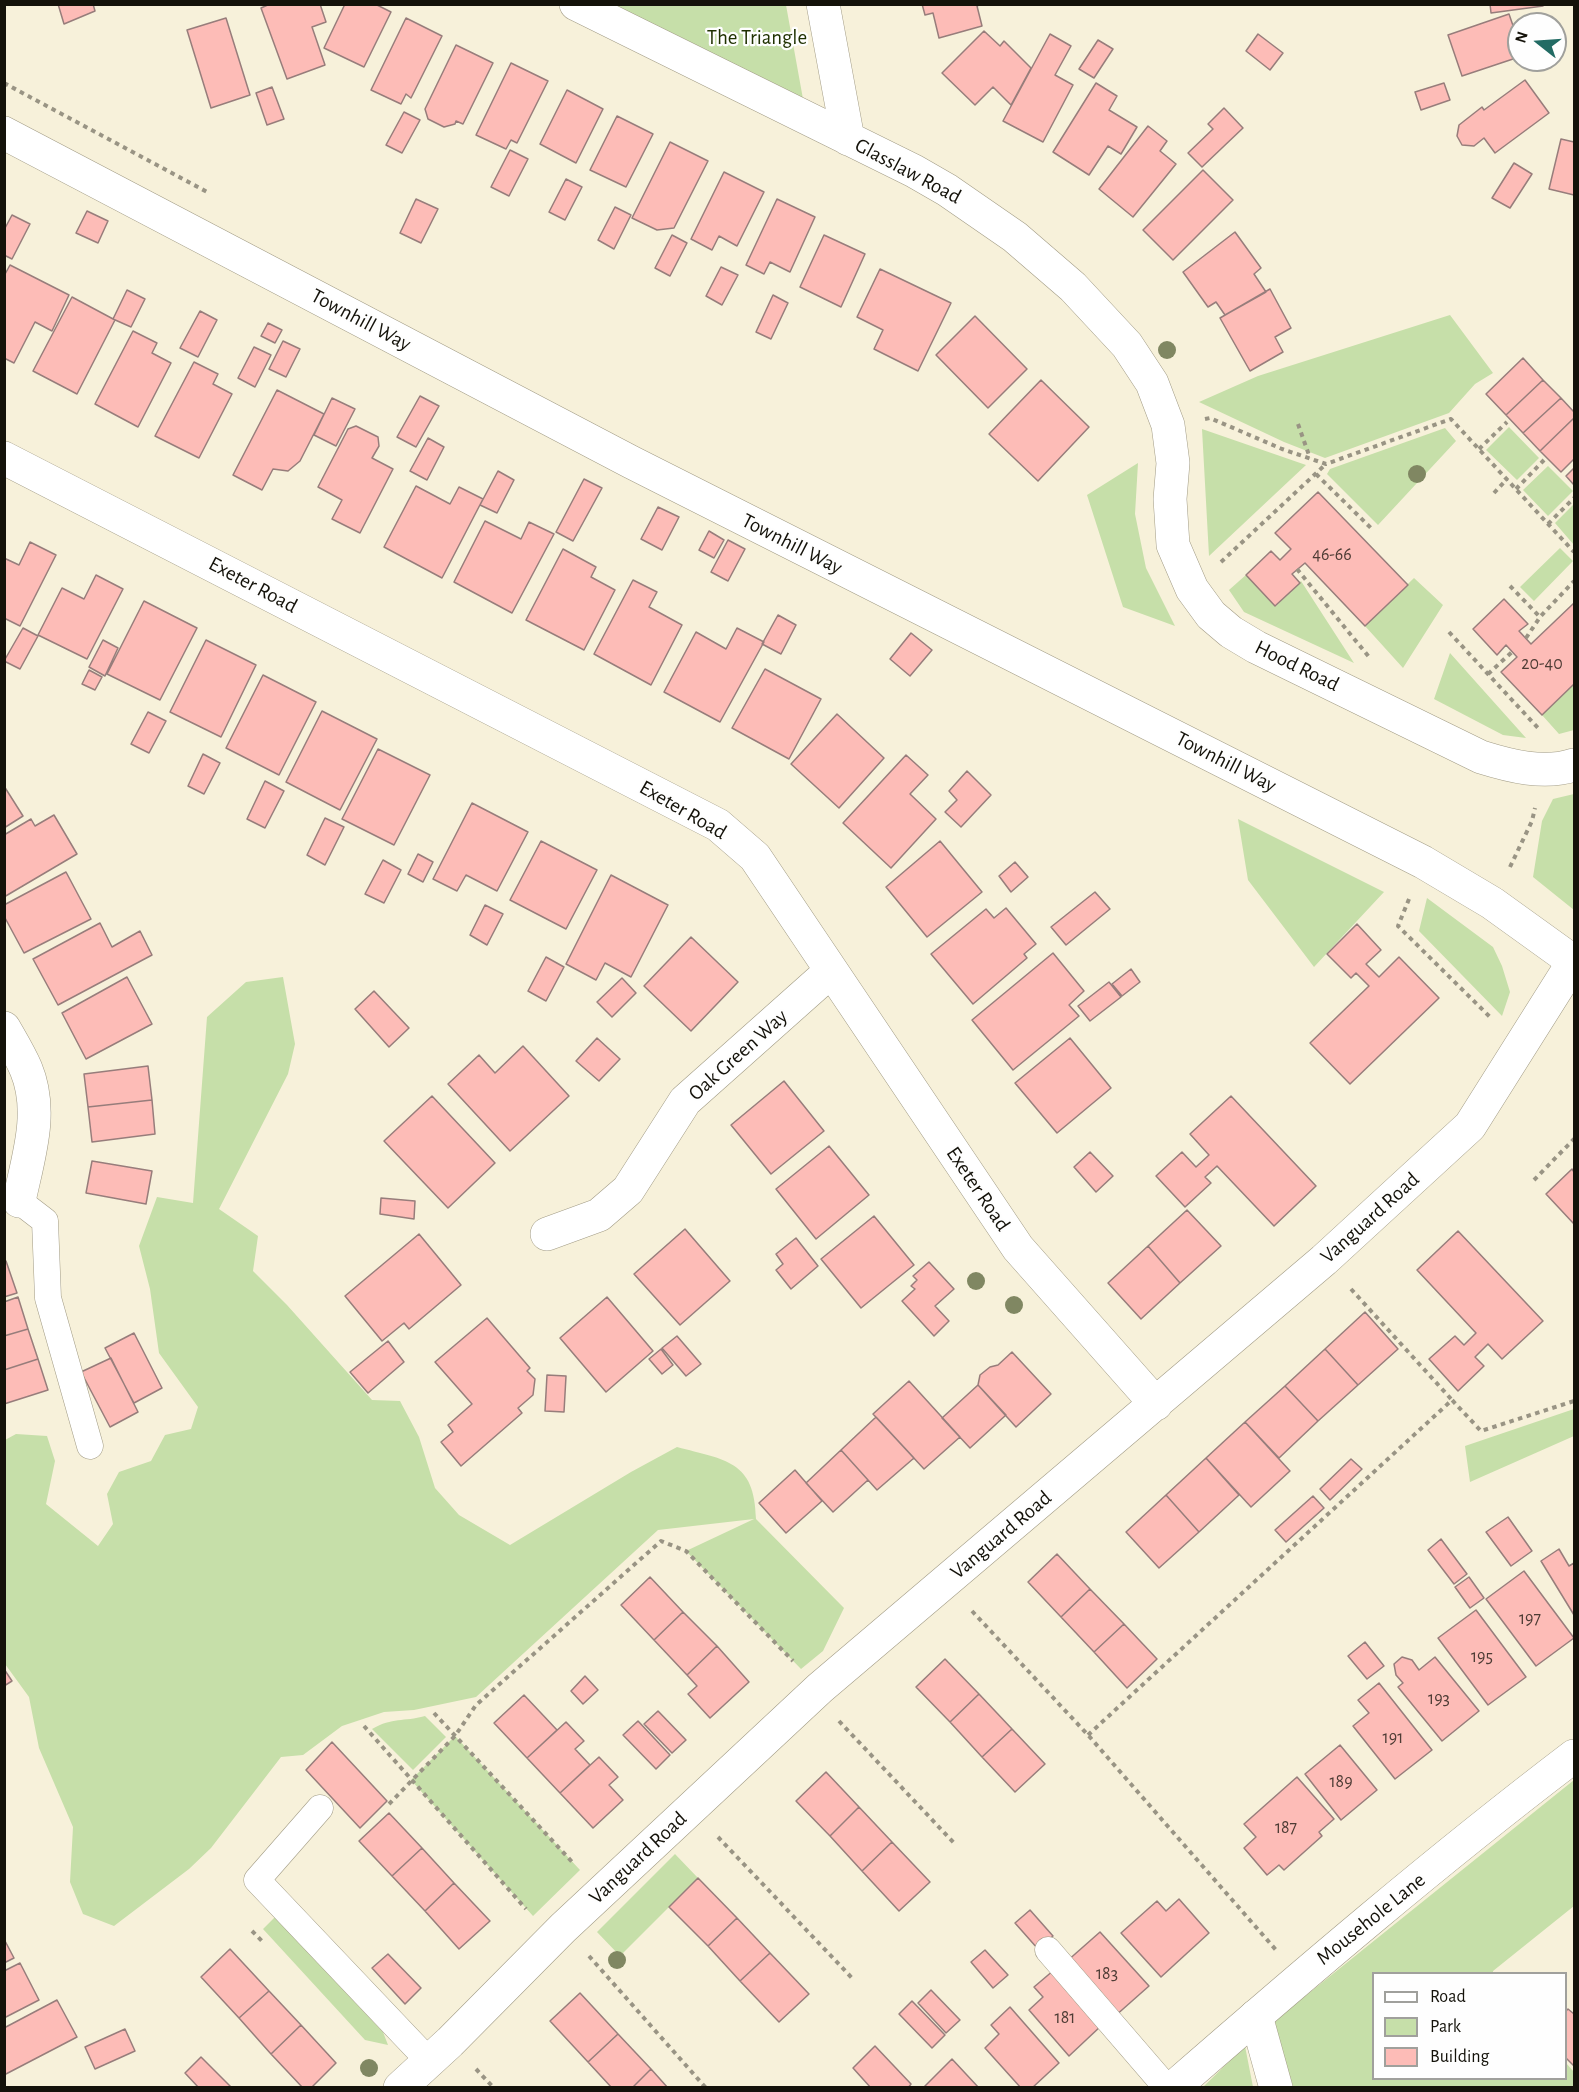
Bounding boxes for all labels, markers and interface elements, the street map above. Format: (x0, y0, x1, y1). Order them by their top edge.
north arrow (1507, 12, 1567, 72)
park label: The Triangle (707, 25, 807, 51)
text: N (1512, 30, 1531, 45)
street label: Glasslaw Road (851, 132, 965, 210)
street label: Townhill Way (307, 283, 415, 357)
street label: Townhill Way (737, 508, 847, 580)
house number: 46-66 (1312, 544, 1352, 566)
street label: Exeter Road (204, 551, 302, 619)
street label: Hood Road (1251, 635, 1343, 697)
house number: 20-40 (1521, 653, 1563, 675)
street label: Townhill Way (1171, 726, 1281, 798)
street label: Exeter Road (635, 775, 731, 845)
street label: Oak Green Way (683, 1004, 793, 1106)
street label: Exeter Road (941, 1142, 1015, 1236)
street label: Vanguard Road (1315, 1167, 1425, 1269)
street label: Vanguard Road (945, 1485, 1057, 1585)
house number: 197 (1519, 1608, 1541, 1630)
house number: 195 (1471, 1646, 1493, 1668)
house number: 193 (1428, 1688, 1450, 1710)
house number: 191 (1383, 1727, 1403, 1749)
house number: 189 (1329, 1771, 1353, 1793)
street label: Vanguard Road (584, 1806, 692, 1910)
house number: 187 (1275, 1817, 1297, 1839)
street label: Mousehole Lane (1311, 1867, 1431, 1971)
house number: 183 (1096, 1963, 1118, 1985)
legend (1372, 1972, 1567, 2080)
text: Road (1430, 1988, 1466, 2006)
house number: 181 (1055, 2007, 1075, 2029)
text: Park (1430, 2018, 1461, 2036)
text: Building (1430, 2048, 1489, 2066)

